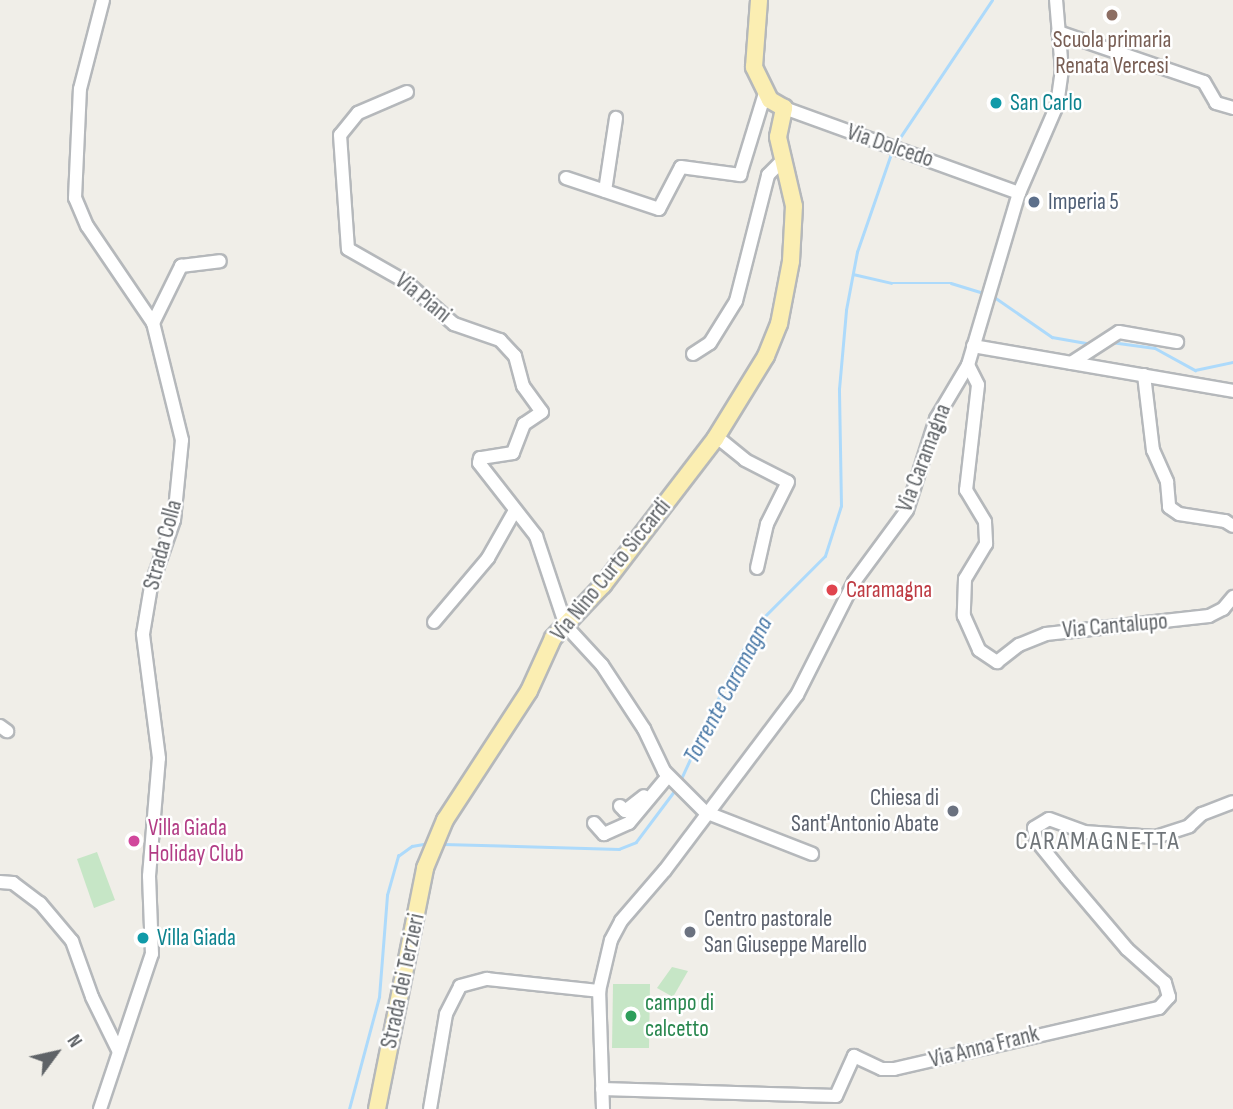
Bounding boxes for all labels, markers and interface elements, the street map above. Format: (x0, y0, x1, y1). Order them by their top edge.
marker: Scuola primaria Renata Vercesi (1104, 7, 1120, 23)
place label: Scuola primaria Renata Vercesi (1053, 26, 1171, 80)
place label: San Carlo (1010, 89, 1082, 117)
marker: San Carlo (988, 95, 1004, 111)
street label: Via Dolcedo (843, 118, 937, 174)
place label: Imperia 5 (1048, 188, 1119, 216)
marker: Imperia 5 (1026, 194, 1042, 210)
street label: Via Piani (389, 267, 457, 329)
street label: Via Caramagna (891, 400, 957, 516)
street label: Via Nino Curto Siccardi (545, 493, 677, 647)
street label: Strada Colla (138, 497, 188, 593)
place label: Caramagna (846, 576, 932, 604)
marker: Caramagna (824, 582, 840, 598)
street label: Via Cantalupo (1061, 608, 1169, 644)
water label: Torrente Caramagna (677, 612, 779, 768)
place label: Chiesa di Sant'Antonio Abate (791, 784, 939, 838)
marker: Chiesa di Sant'Antonio Abate (945, 803, 961, 819)
place label: Villa Giada Holiday Club (148, 814, 244, 868)
district label: CARAMAGNETTA (1017, 826, 1179, 858)
marker: Villa Giada Holiday Club (126, 833, 142, 849)
place label: Centro pastorale San Giuseppe Marello (704, 905, 867, 959)
street label: Strada dei Terzieri (375, 911, 431, 1051)
place label: Villa Giada (157, 924, 236, 952)
marker: Centro pastorale San Giuseppe Marello (682, 924, 698, 940)
marker: Villa Giada (135, 930, 151, 946)
place label: campo di calcetto (645, 989, 714, 1043)
marker: campo di calcetto (623, 1008, 639, 1024)
north arrow (21, 1018, 91, 1088)
street label: Via Anna Frank (926, 1020, 1042, 1074)
text: N (62, 1031, 86, 1052)

